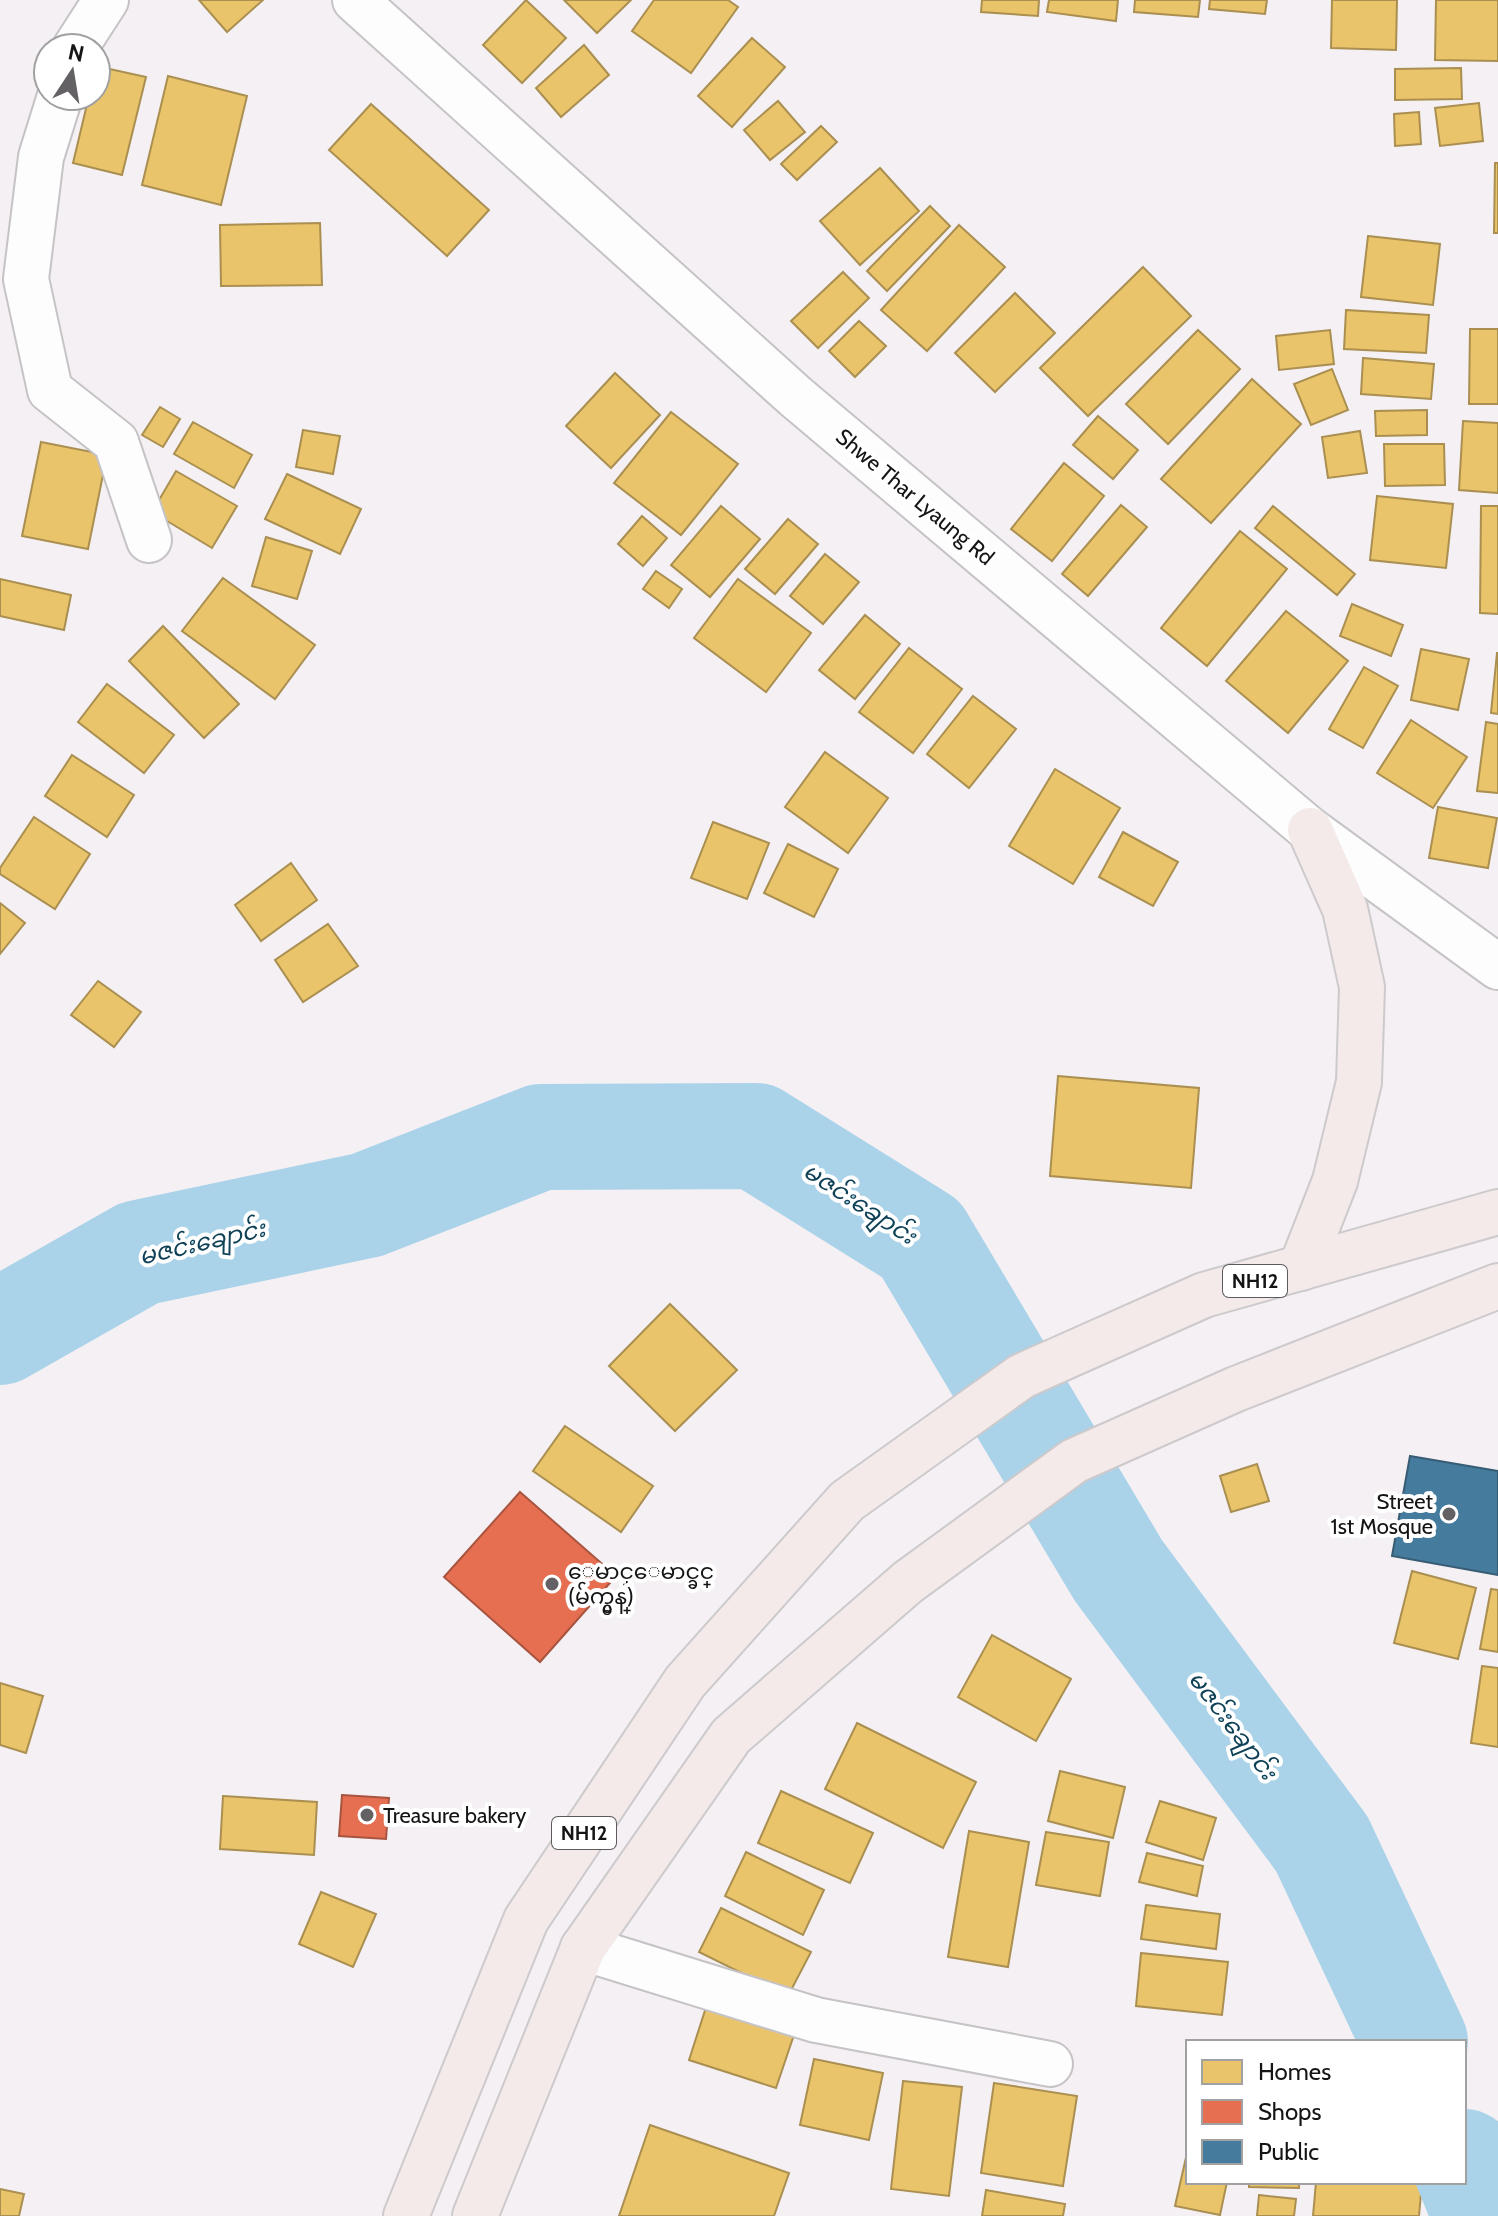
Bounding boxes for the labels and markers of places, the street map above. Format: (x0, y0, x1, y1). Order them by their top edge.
place label: Street 1st Mosque (1331, 1488, 1434, 1540)
marker: Street 1st Mosque (1440, 1505, 1458, 1523)
place label: ေမာင္ေမာင္ခင္ (မ်က္မွန္) (568, 1558, 714, 1614)
marker: ေမာင္ေမာင္ခင္ (မ်က္မွန္) (543, 1575, 561, 1593)
place label: Treasure bakery (383, 1802, 526, 1829)
marker: Treasure bakery (358, 1806, 376, 1824)

